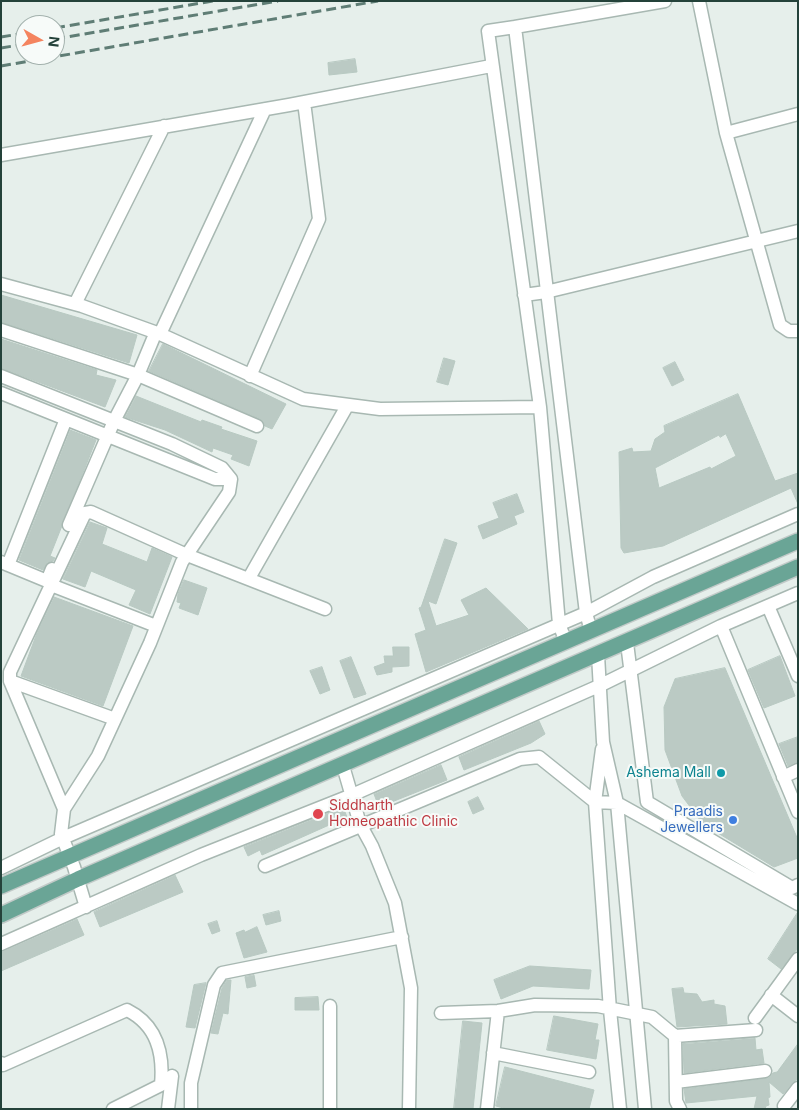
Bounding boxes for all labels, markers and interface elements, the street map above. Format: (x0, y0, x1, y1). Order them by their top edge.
north arrow (15, 15, 65, 65)
text: N (45, 35, 63, 48)
place label: Ashema Mall (626, 765, 711, 781)
marker: Ashema Mall (715, 767, 727, 779)
place label: Siddharth Homeopathic Clinic (329, 798, 458, 830)
place label: Praadis Jewellers (660, 804, 723, 836)
marker: Siddharth Homeopathic Clinic (311, 807, 325, 821)
marker: Praadis Jewellers (727, 814, 739, 826)

